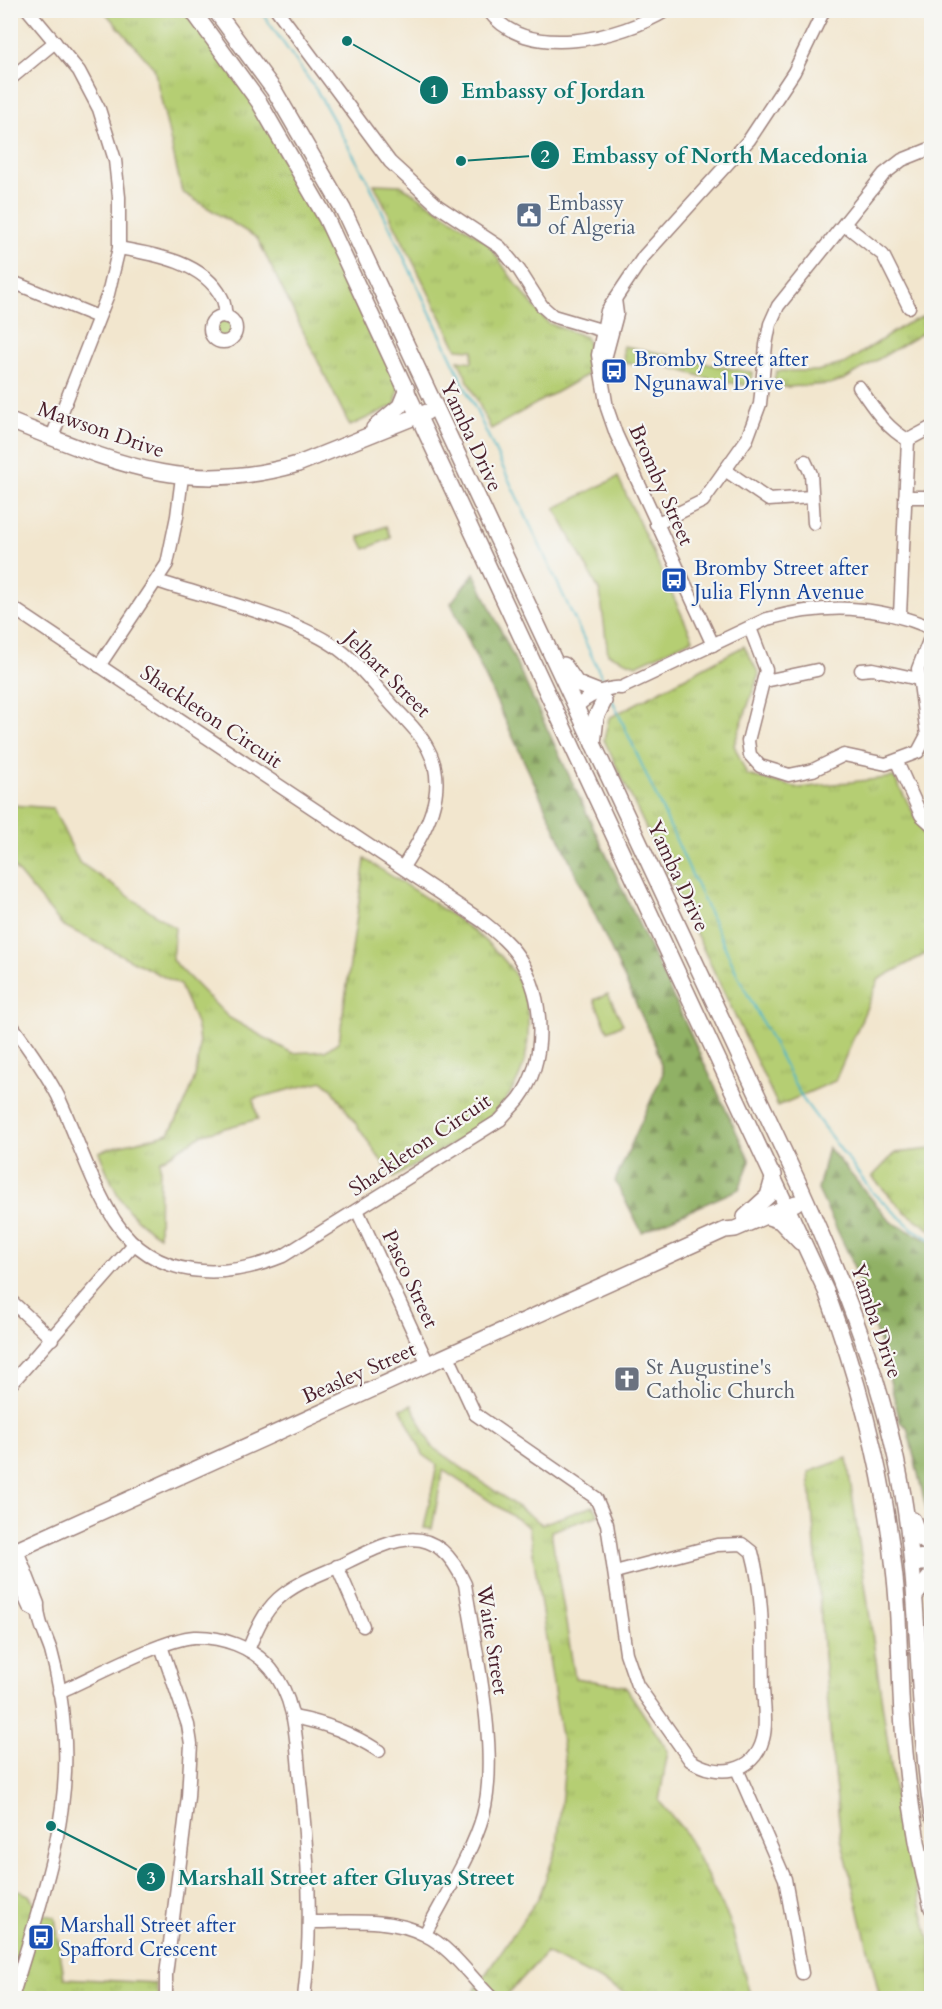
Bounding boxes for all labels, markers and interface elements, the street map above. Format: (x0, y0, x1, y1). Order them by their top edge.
callout: Embassy of Jordan (419, 70, 657, 110)
text: Embassy of Jordan (461, 76, 645, 106)
text: 1 (429, 79, 439, 104)
callout: Embassy of North Macedonia (530, 135, 880, 175)
text: Embassy of North Macedonia (572, 141, 868, 171)
text: 2 (540, 144, 550, 169)
place label: Embassy of Algeria (548, 189, 636, 242)
public building icon: Embassy of Algeria (514, 200, 544, 230)
place label: Bromby Street after Ngunawal Drive (634, 345, 809, 398)
bus stop icon: Bromby Street after Ngunawal Drive (599, 356, 629, 386)
street label: Yamba Drive (433, 376, 509, 496)
street label: Mawson Drive (34, 395, 168, 465)
street label: Bromby Street (621, 420, 701, 550)
place label: Bromby Street after Julia Flynn Avenue (691, 554, 869, 607)
bus stop icon: Bromby Street after Julia Flynn Avenue (659, 565, 689, 595)
street label: Jelbart Street (335, 622, 437, 724)
street label: Shackleton Circuit (134, 659, 288, 776)
street label: Yamba Drive (640, 816, 716, 936)
street label: Shackleton Circuit (343, 1086, 497, 1203)
street label: Pasco Street (375, 1225, 446, 1333)
street label: Yamba Drive (843, 1260, 909, 1382)
street label: Beasley Street (297, 1335, 421, 1411)
place label: St Augustine's Catholic Church (646, 1353, 795, 1406)
church icon: St Augustine's Catholic Church (612, 1364, 642, 1394)
street label: Waite Street (469, 1582, 515, 1697)
callout: Marshall Street after Gluyas Street (136, 1857, 526, 1897)
text: Marshall Street after Gluyas Street (178, 1863, 515, 1893)
text: 3 (146, 1866, 156, 1891)
place label: Marshall Street after Spafford Crescent (60, 1911, 236, 1964)
bus stop icon: Marshall Street after Spafford Crescent (26, 1922, 56, 1952)

